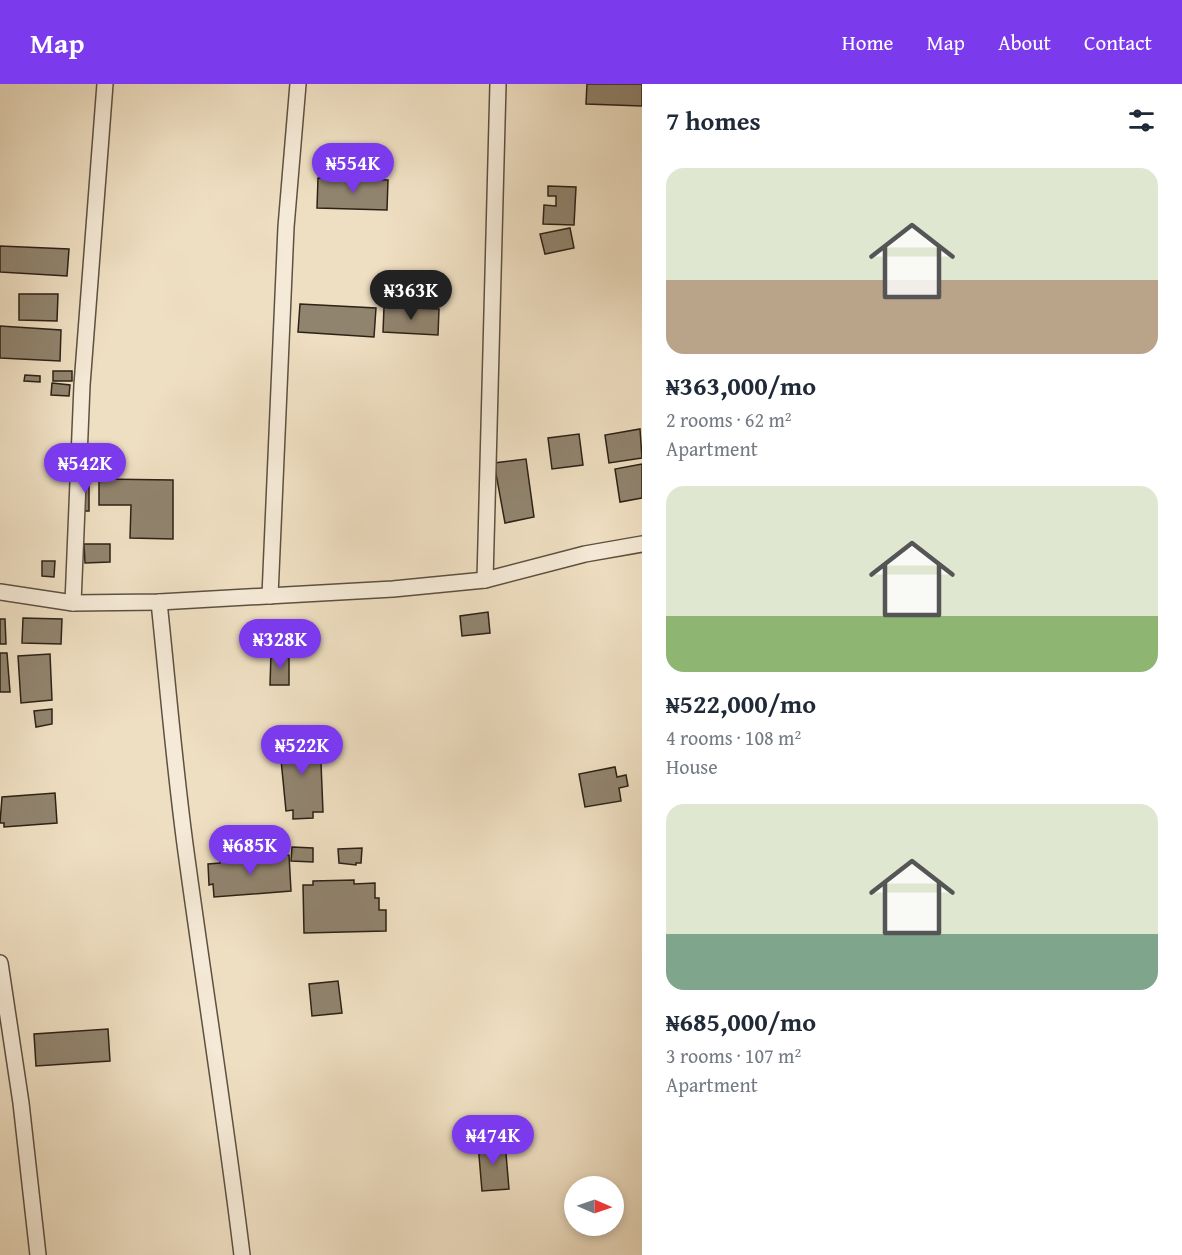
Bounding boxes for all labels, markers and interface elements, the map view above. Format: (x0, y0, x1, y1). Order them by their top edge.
text: Map (30, 22, 84, 63)
text: Home (842, 27, 893, 58)
text: Map (926, 27, 965, 58)
text: About (998, 27, 1051, 58)
text: Contact (1084, 27, 1152, 58)
text: 7 homes (666, 101, 761, 140)
icon: filters (1125, 104, 1158, 137)
pin: ₦554K (311, 143, 395, 194)
text: ₦554K (326, 148, 380, 177)
icon: home (858, 207, 966, 315)
pin: ₦363K (369, 270, 453, 321)
text: ₦363K (384, 275, 438, 304)
text: ₦363,000/mo (666, 366, 816, 405)
text: 2 rooms · 62 m² (666, 405, 792, 434)
text: Apartment (666, 434, 758, 463)
pin: ₦542K (43, 443, 127, 494)
text: ₦542K (58, 448, 112, 477)
icon: home (858, 525, 966, 633)
pin: ₦328K (238, 619, 322, 670)
text: ₦328K (253, 624, 307, 653)
text: ₦522,000/mo (666, 684, 816, 723)
text: 4 rooms · 108 m² (666, 723, 801, 752)
pin: ₦522K (260, 725, 344, 776)
text: ₦522K (275, 730, 329, 759)
text: House (666, 752, 718, 781)
pin: ₦685K (208, 825, 292, 876)
text: ₦685K (223, 830, 277, 859)
icon: home (858, 843, 966, 951)
text: ₦685,000/mo (666, 1002, 816, 1041)
text: 3 rooms · 107 m² (666, 1041, 801, 1070)
text: Apartment (666, 1070, 758, 1099)
pin: ₦474K (451, 1115, 535, 1166)
text: ₦474K (466, 1120, 520, 1149)
north arrow (564, 1176, 624, 1236)
map controls (564, 1176, 624, 1236)

